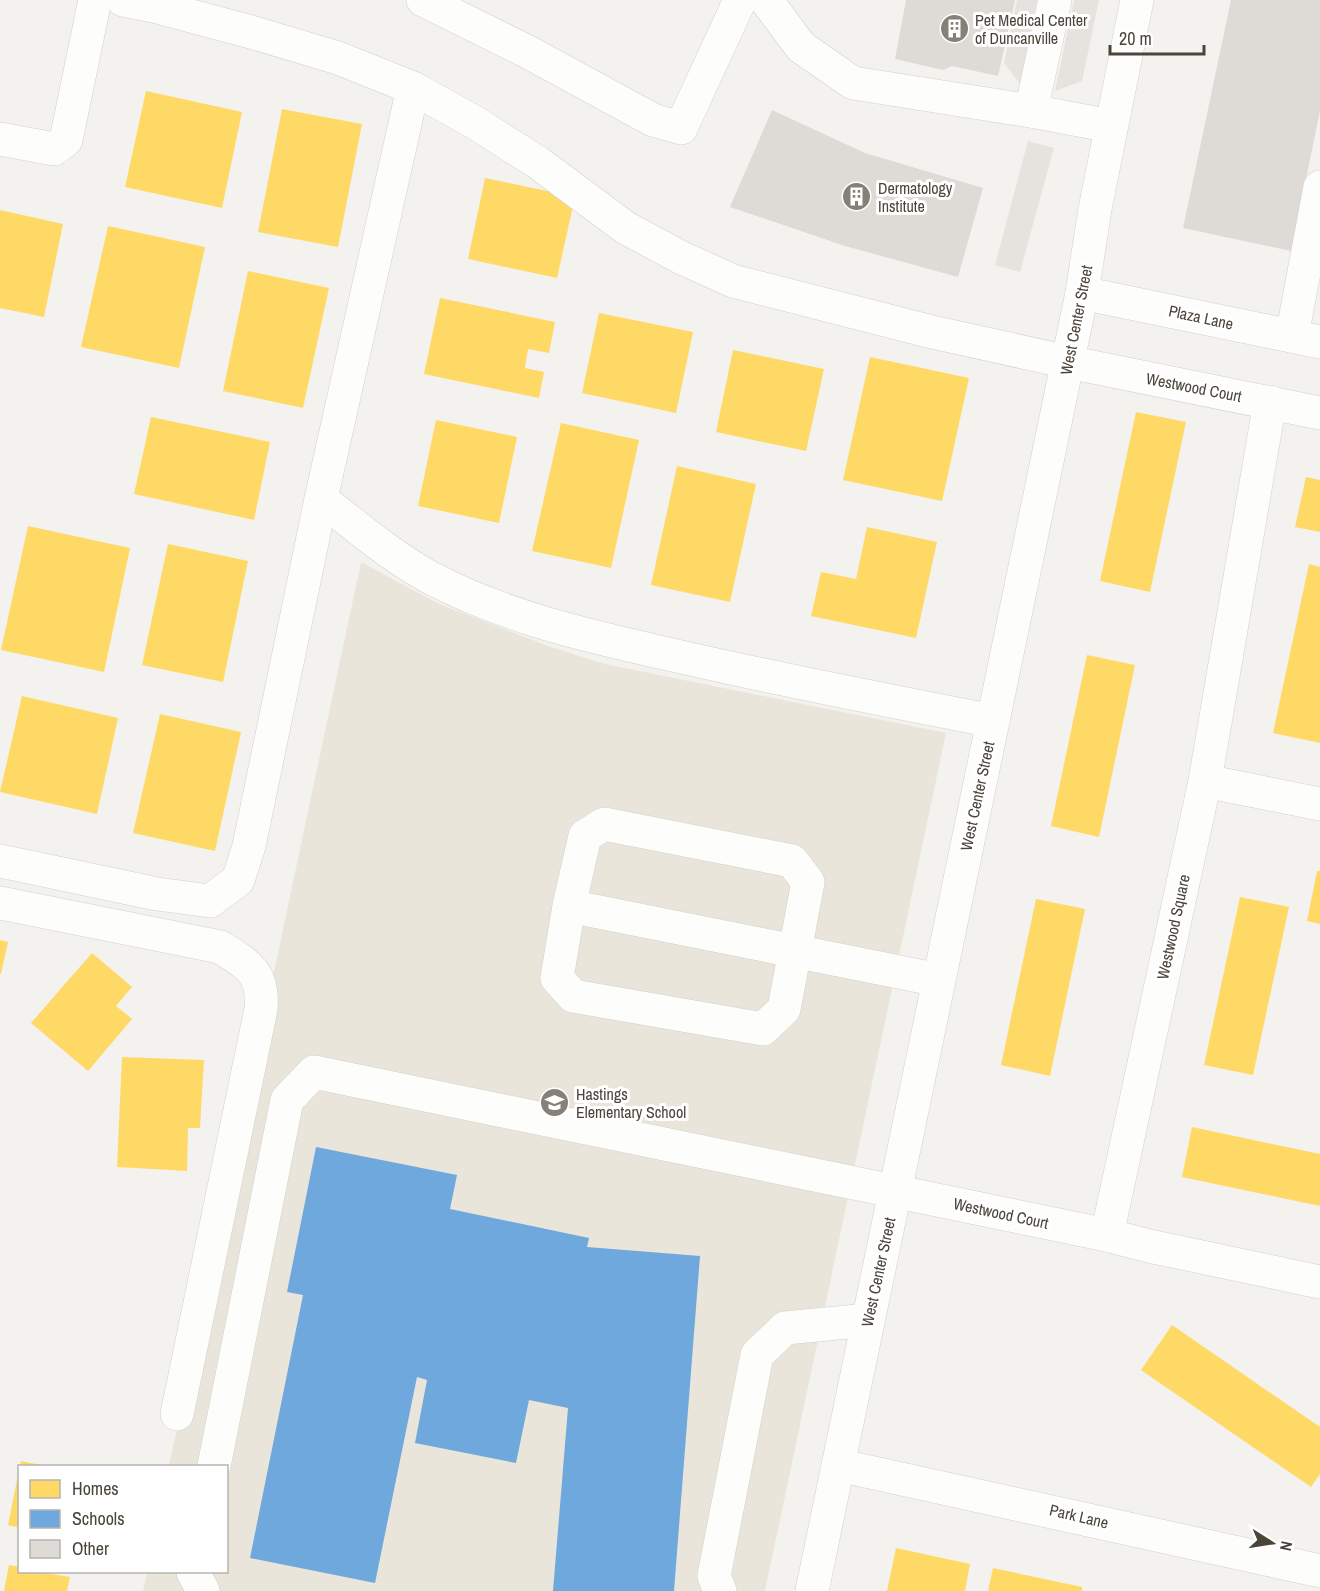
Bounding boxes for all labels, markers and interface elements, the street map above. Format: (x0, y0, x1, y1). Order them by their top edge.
place label: Pet Medical Center of Duncanville (975, 9, 1088, 49)
building icon: Pet Medical Center of Duncanville (938, 13, 970, 45)
scale bar (1110, 18, 1204, 56)
text: 20 m (1119, 26, 1152, 51)
place label: Dermatology Institute (878, 177, 953, 217)
building icon: Dermatology Institute (841, 181, 873, 213)
street label: West Center Street (1055, 263, 1097, 377)
street label: Plaza Lane (1167, 299, 1235, 335)
street label: Westwood Court (1144, 367, 1244, 407)
street label: West Center Street (955, 739, 999, 853)
street label: Westwood Square (1151, 872, 1195, 982)
place label: Hastings Elementary School (576, 1083, 686, 1123)
school or university icon: Hastings Elementary School (539, 1087, 571, 1119)
street label: Westwood Court (951, 1192, 1051, 1234)
street label: West Center Street (856, 1215, 900, 1329)
legend (18, 1465, 228, 1573)
text: Homes (72, 1476, 119, 1501)
street label: Park Lane (1047, 1499, 1111, 1533)
text: Schools (72, 1506, 125, 1531)
north arrow (1242, 1513, 1302, 1573)
text: Other (72, 1536, 109, 1561)
text: N (1275, 1539, 1298, 1553)

